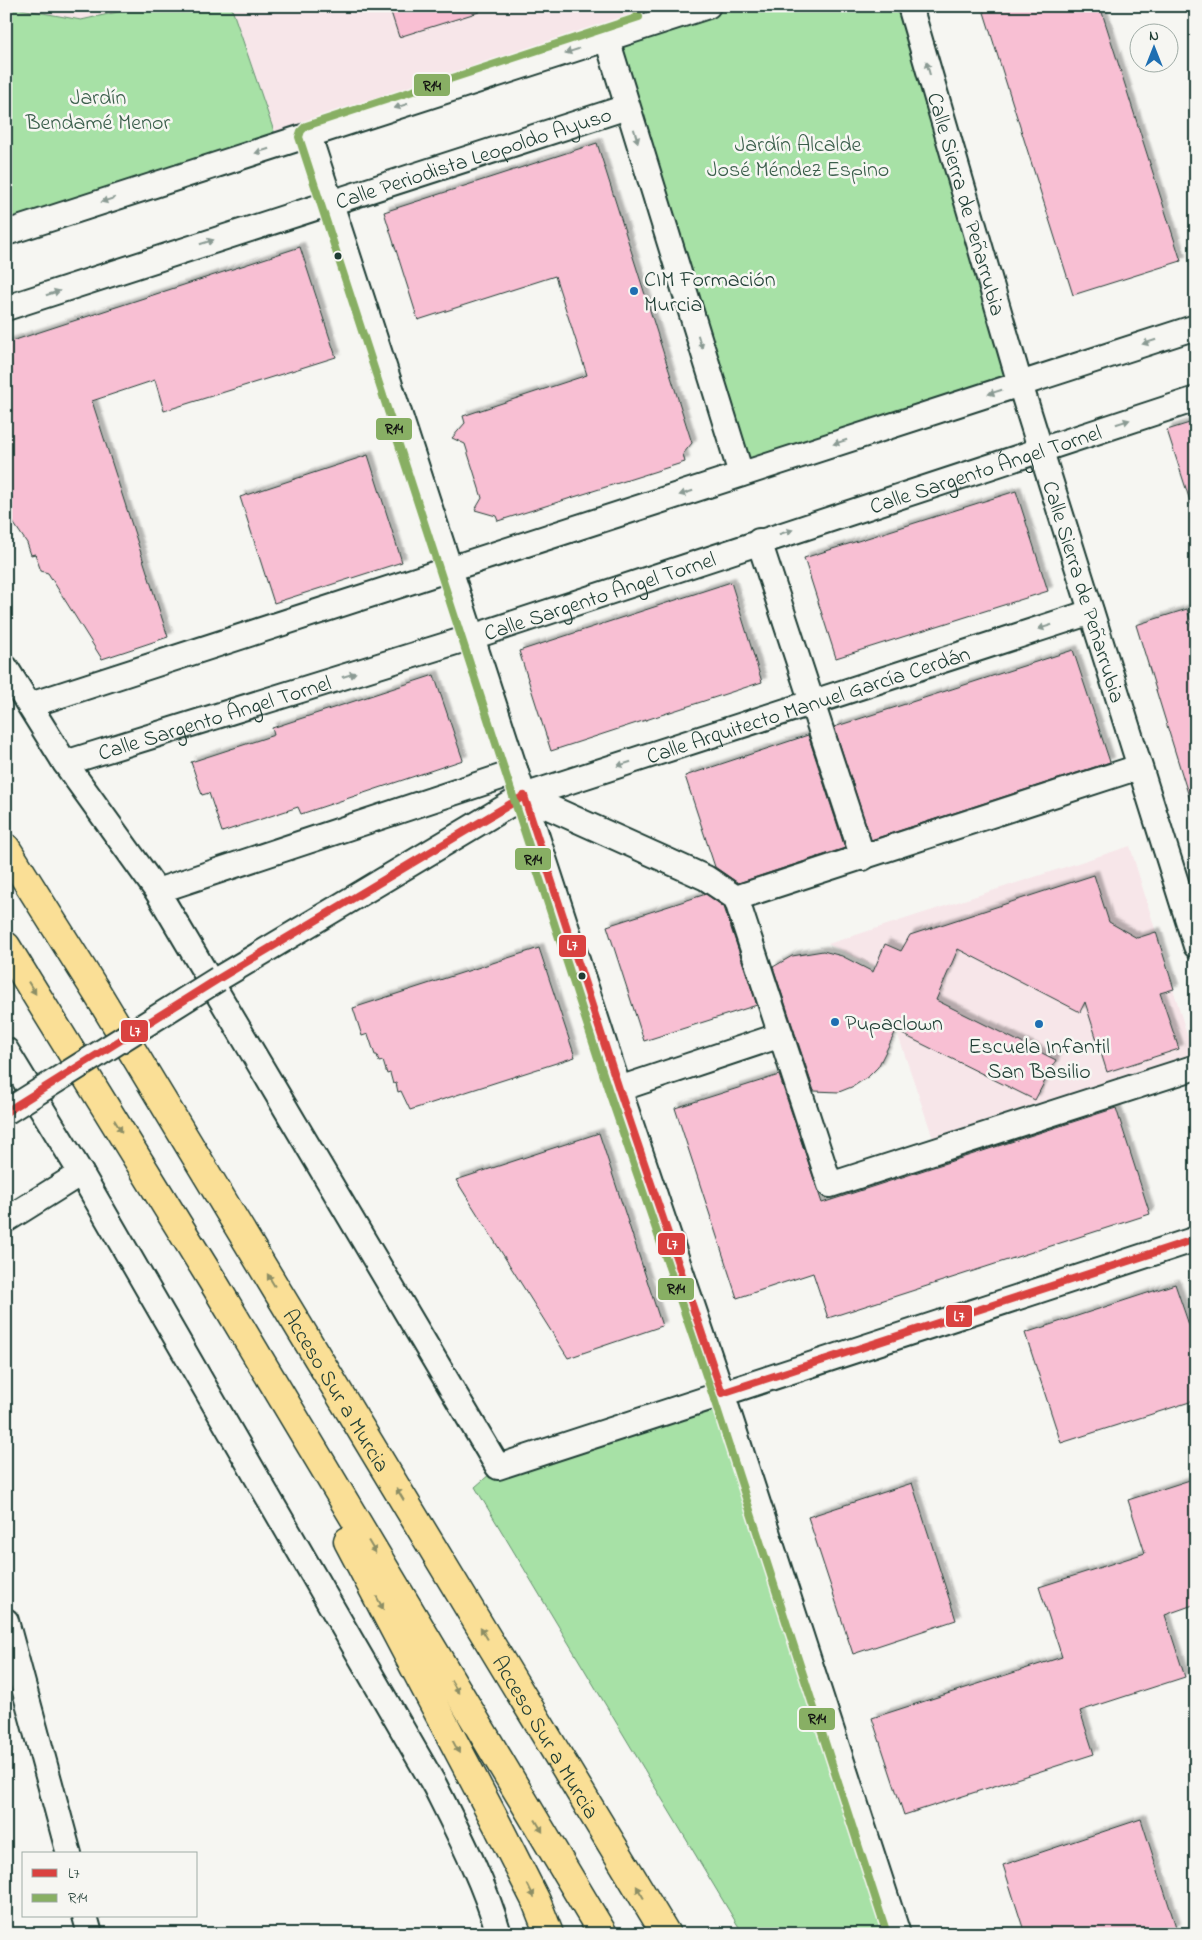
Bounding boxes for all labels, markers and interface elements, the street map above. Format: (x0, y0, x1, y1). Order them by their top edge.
north arrow (1130, 22, 1180, 72)
text: N (1149, 26, 1159, 47)
one-way arrow (564, 47, 579, 55)
one-way arrow (923, 61, 931, 76)
line badge: R14 (413, 73, 451, 97)
text: R14 (422, 76, 441, 97)
park label: Jardín Bendamé Menor (25, 83, 170, 140)
street label: Calle Sierra de Peñarrubia (917, 89, 1012, 320)
street label: Calle Periodista Leopoldo Ayuso (332, 100, 616, 219)
one-way arrow (393, 103, 408, 111)
one-way arrow (632, 129, 640, 144)
park label: Jardín Alcalde José Méndez Espino (707, 130, 889, 187)
one-way arrow (255, 148, 270, 156)
one-way arrow (100, 197, 115, 205)
one-way arrow (200, 238, 215, 246)
unlabelled marker (333, 251, 343, 261)
place label: CIM Formación Murcia (644, 265, 776, 322)
marker: CIM Formación Murcia (628, 285, 640, 297)
one-way arrow (45, 288, 60, 296)
one-way arrow (696, 334, 704, 349)
one-way arrow (1142, 339, 1157, 346)
one-way arrow (987, 388, 1002, 396)
line badge: R14 (375, 417, 413, 441)
street label: Calle Sargento Ángel Tornel (866, 418, 1106, 524)
one-way arrow (1116, 418, 1131, 425)
text: R14 (384, 419, 403, 440)
one-way arrow (833, 439, 848, 447)
street label: Calle Sierra de Peñarrubia (1032, 477, 1132, 707)
one-way arrow (678, 489, 693, 497)
one-way arrow (779, 528, 794, 536)
street label: Calle Sargento Ángel Tornel (480, 545, 720, 651)
one-way arrow (1037, 624, 1052, 632)
street label: Calle Arquitecto Manuel García Cerdán (643, 639, 975, 774)
street label: Calle Sargento Ángel Tornel (95, 669, 336, 771)
one-way arrow (341, 671, 356, 679)
one-way arrow (616, 760, 631, 768)
line badge: R14 (514, 847, 552, 871)
text: R14 (523, 850, 542, 871)
line badge: L7 (558, 934, 587, 958)
text: L7 (567, 936, 578, 957)
unlabelled marker (577, 971, 587, 981)
one-way arrow (28, 981, 37, 994)
place label: Pupaclown (845, 1009, 943, 1041)
marker: Pupaclown (829, 1016, 841, 1028)
marker: Escuela Infantil San Basilio (1033, 1018, 1045, 1030)
line badge: L7 (120, 1019, 149, 1043)
text: L7 (130, 1022, 141, 1043)
place label: Escuela Infantil San Basilio (968, 1032, 1110, 1089)
one-way arrow (113, 1119, 122, 1132)
line badge: L7 (657, 1232, 686, 1256)
text: L7 (667, 1235, 678, 1256)
one-way arrow (266, 1274, 275, 1287)
line badge: R14 (657, 1277, 695, 1301)
text: R14 (666, 1279, 685, 1300)
street label: Acceso Sur a Murcia (273, 1304, 396, 1479)
line badge: L7 (945, 1304, 973, 1328)
text: L7 (954, 1307, 965, 1328)
one-way arrow (395, 1487, 404, 1501)
one-way arrow (367, 1541, 376, 1554)
one-way arrow (376, 1596, 384, 1610)
one-way arrow (479, 1627, 488, 1640)
street label: Acceso Sur a Murcia (482, 1650, 606, 1826)
one-way arrow (451, 1680, 460, 1693)
line badge: R14 (798, 1707, 836, 1731)
text: R14 (807, 1709, 826, 1730)
one-way arrow (451, 1740, 460, 1754)
one-way arrow (534, 1820, 543, 1833)
legend (22, 1852, 198, 1918)
text: L7 (68, 1863, 80, 1885)
one-way arrow (527, 1883, 535, 1898)
one-way arrow (636, 1886, 645, 1899)
text: R14 (68, 1887, 87, 1909)

